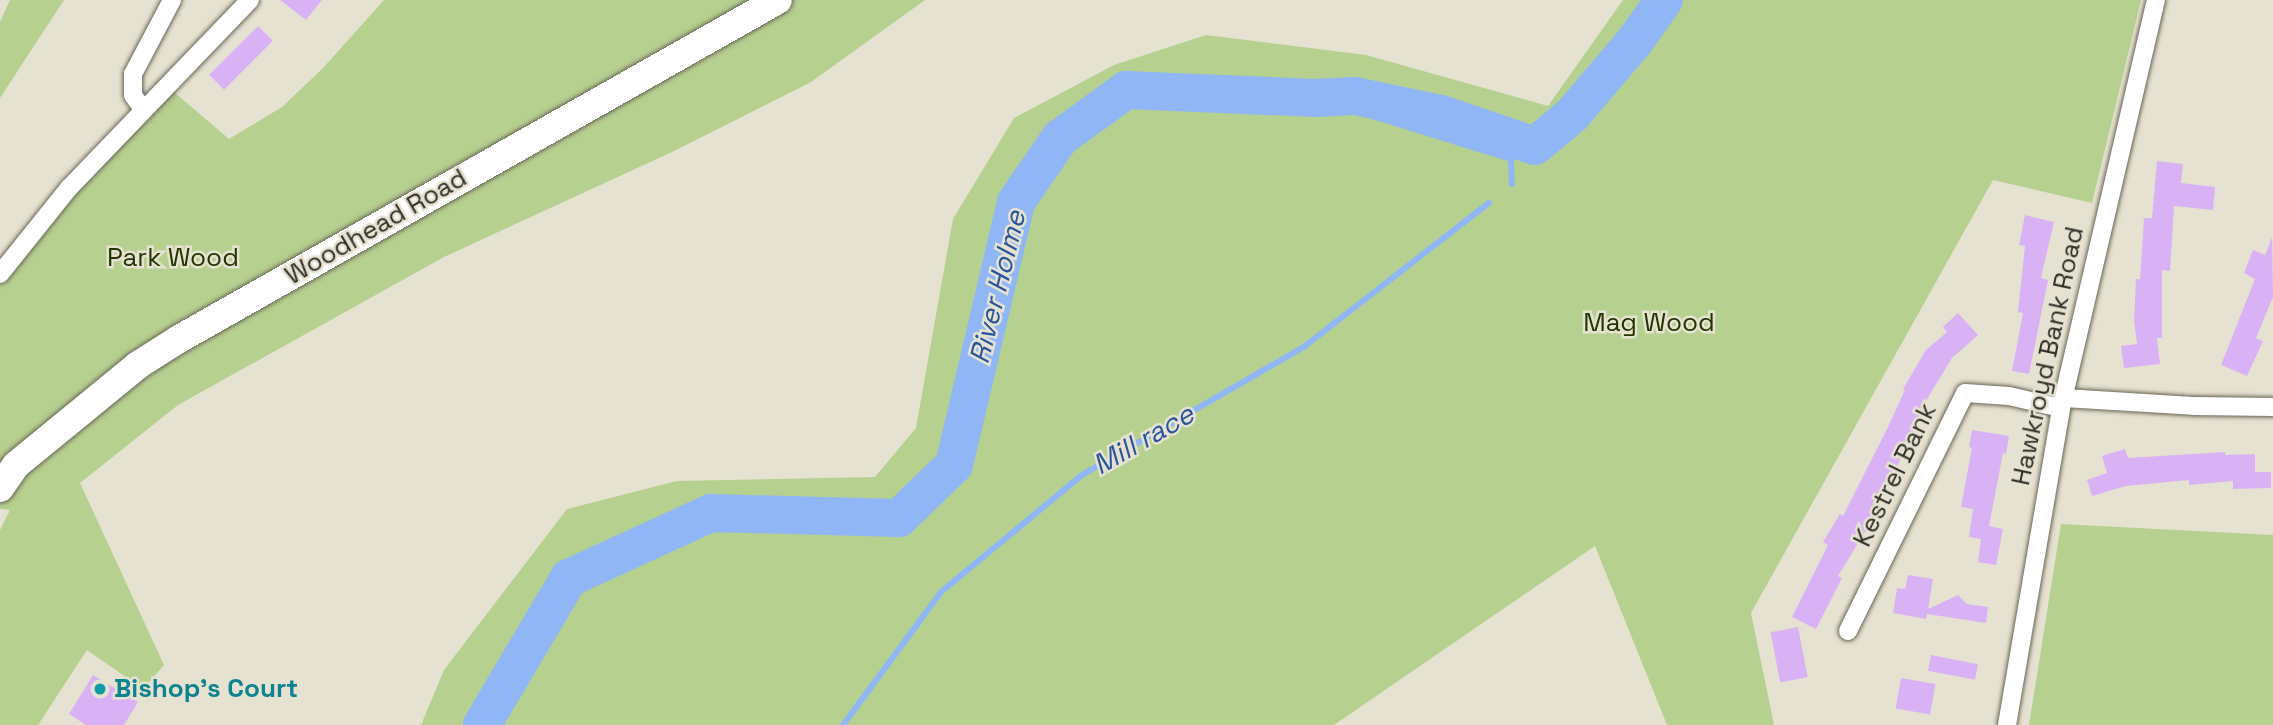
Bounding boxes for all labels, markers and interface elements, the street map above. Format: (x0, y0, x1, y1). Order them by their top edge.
street label: Woodhead Road (280, 162, 472, 292)
water label: River Holme (962, 207, 1032, 367)
street label: Hawkroyd Bank Road (2005, 224, 2091, 488)
park label: Park Wood (107, 242, 239, 274)
park label: Mag Wood (1583, 307, 1715, 339)
water label: Mill race (1086, 397, 1200, 481)
street label: Kestrel Bank (1847, 398, 1943, 552)
place label: Bishop's Court (114, 673, 298, 705)
marker: Bishop's Court (92, 681, 108, 697)

